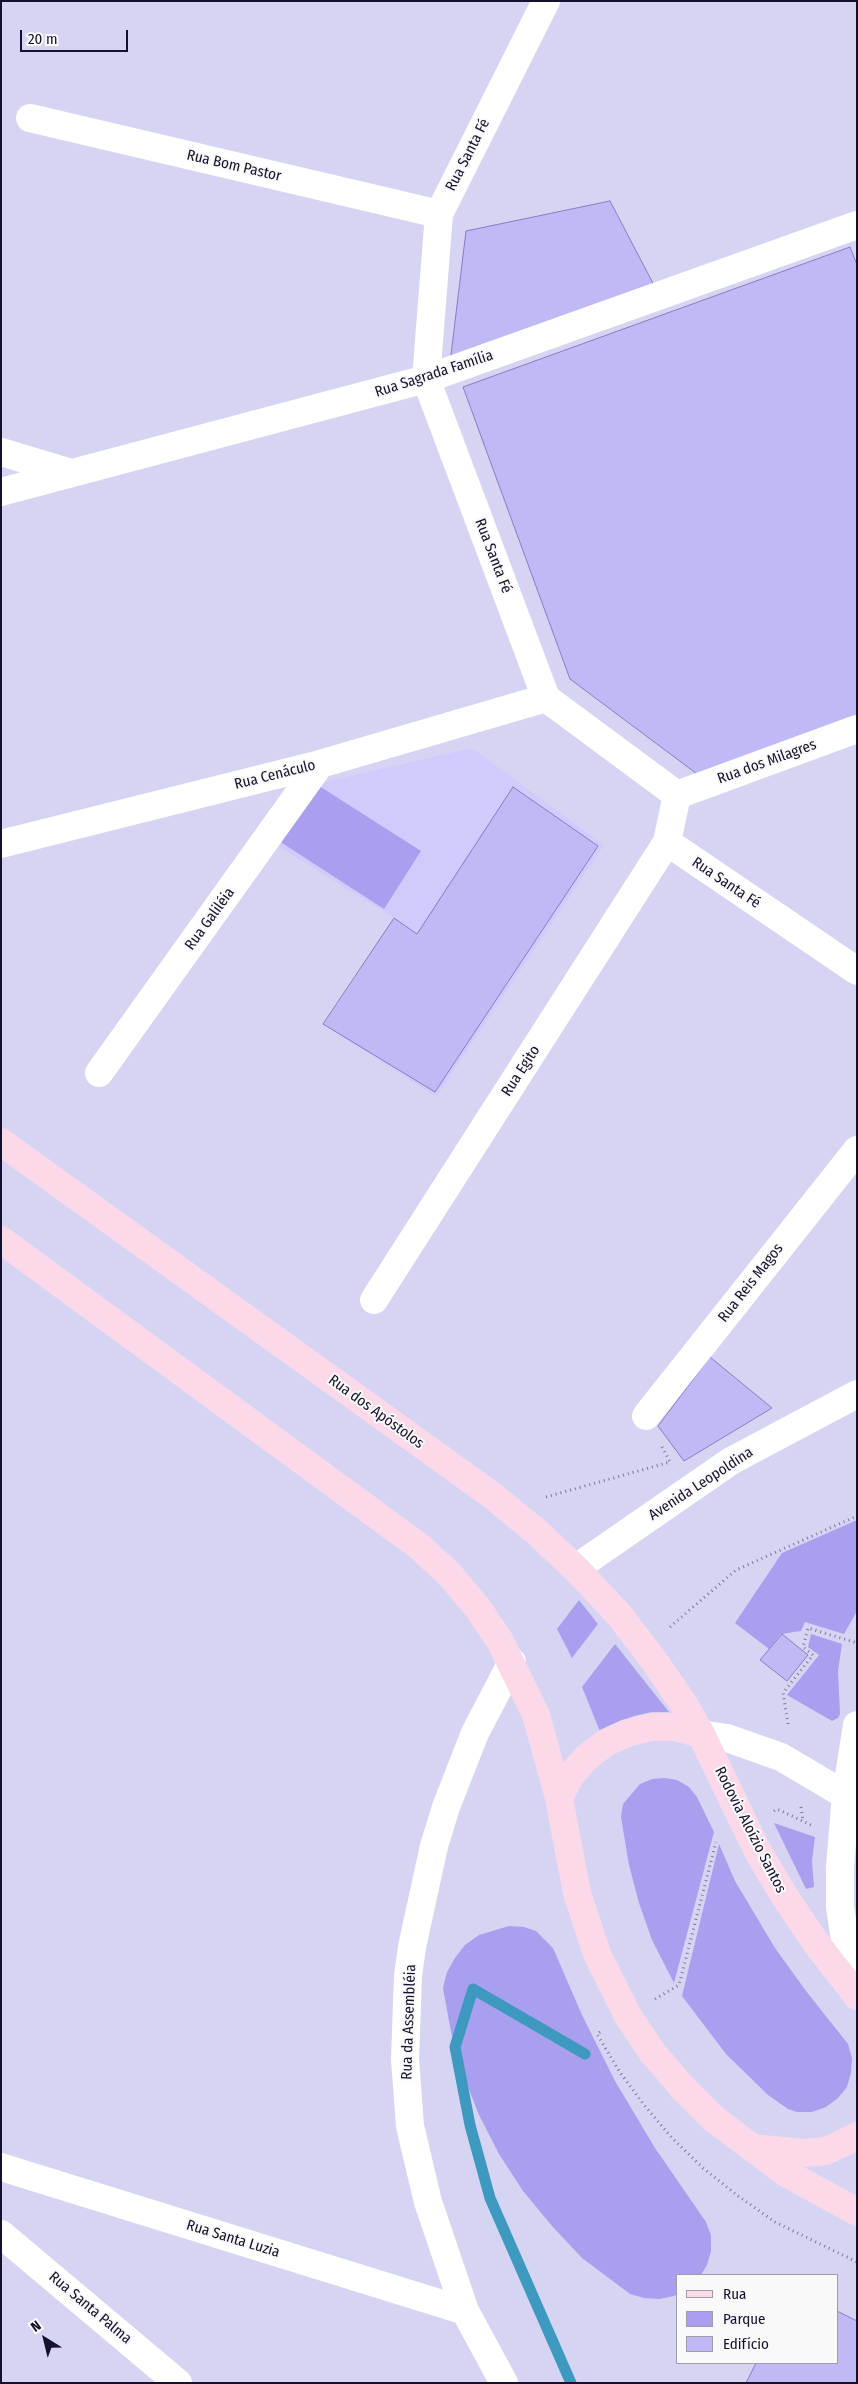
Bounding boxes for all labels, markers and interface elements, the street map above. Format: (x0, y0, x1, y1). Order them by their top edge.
scale bar (22, 20, 130, 52)
text: 20 m (28, 30, 58, 48)
street label: Rua Santa Fé (442, 116, 494, 194)
street label: Rua Bom Pastor (185, 146, 283, 186)
street label: Rua Sagrada Família (373, 346, 495, 402)
street label: Rua Santa Fé (470, 516, 516, 596)
street label: Rua dos Milagres (715, 736, 819, 788)
street label: Rua Cenáculo (233, 756, 317, 794)
street label: Rua Santa Fé (688, 854, 764, 912)
street label: Rua Galiléia (181, 884, 239, 954)
street label: Rua Egito (498, 1042, 544, 1100)
street label: Rua Reis Magos (715, 1240, 787, 1326)
street label: Rua dos Apóstolos (325, 1371, 427, 1453)
street label: Avenida Leopoldina (645, 1444, 757, 1524)
street label: Rodovia Aloízio Santos (710, 1764, 790, 1896)
street label: Rua da Assembléia (398, 1964, 420, 2080)
street label: Rua Santa Luzia (184, 2216, 282, 2262)
street label: Rua Santa Palma (45, 2268, 135, 2348)
legend (676, 2274, 838, 2364)
text: Rua (723, 2285, 746, 2303)
text: Parque (723, 2310, 766, 2328)
north arrow (20, 2314, 70, 2364)
text: N (27, 2317, 44, 2336)
text: Edifício (723, 2335, 769, 2353)

